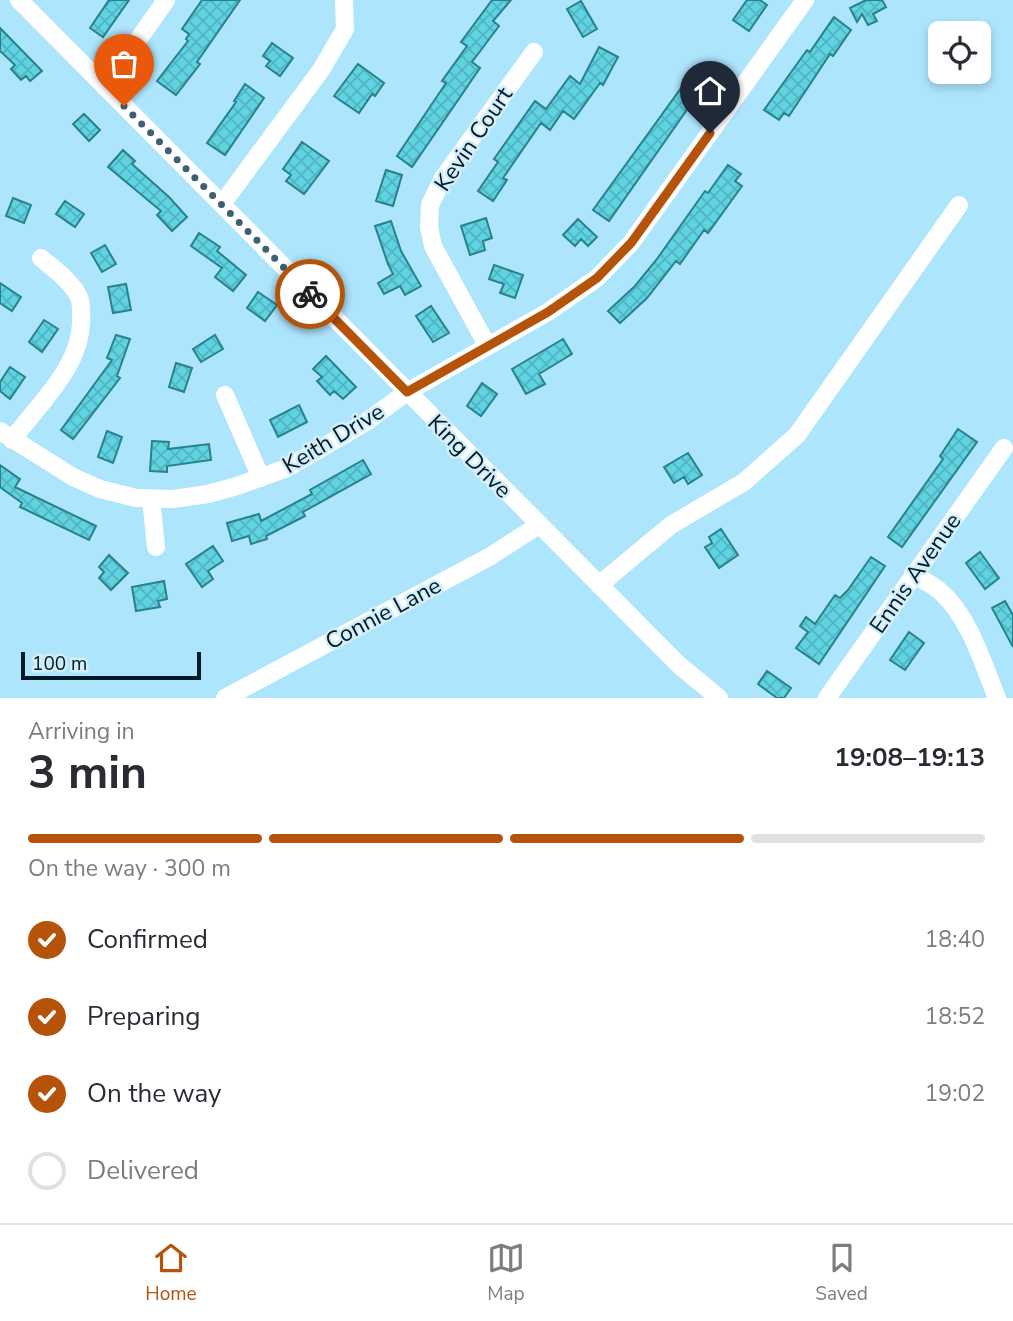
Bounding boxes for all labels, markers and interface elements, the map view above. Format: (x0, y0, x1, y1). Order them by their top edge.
map controls (928, 21, 991, 84)
button: locate (928, 21, 991, 84)
pin (94, 34, 154, 106)
icon: bag (105, 45, 143, 83)
pin (680, 61, 740, 133)
icon: home (691, 72, 729, 110)
street label: Kevin Court (427, 80, 520, 198)
courier (275, 259, 345, 329)
icon: bike (291, 275, 329, 313)
street label: Keith Drive (277, 396, 390, 481)
street label: King Drive (421, 408, 518, 505)
street label: Ennis Avenue (863, 507, 968, 640)
street label: Connie Lane (320, 570, 447, 657)
scale bar (21, 649, 201, 681)
text: 100 m (32, 651, 87, 677)
text: Arriving in (28, 716, 135, 747)
text: 19:08–19:13 (834, 740, 985, 775)
text: 3 min (28, 741, 147, 804)
text: On the way · 300 m (28, 853, 231, 884)
icon: check (28, 921, 66, 959)
text: Confirmed (87, 922, 208, 957)
text: 18:40 (925, 924, 985, 955)
icon: check (28, 998, 66, 1036)
text: Preparing (87, 999, 200, 1034)
text: 18:52 (925, 1001, 985, 1032)
icon: check (28, 1075, 66, 1113)
text: On the way (87, 1076, 221, 1111)
text: 19:02 (925, 1078, 985, 1109)
text: Delivered (87, 1153, 199, 1188)
tab: Home (145, 1239, 197, 1307)
tab: Map (487, 1239, 525, 1307)
tab: Saved (815, 1239, 868, 1307)

